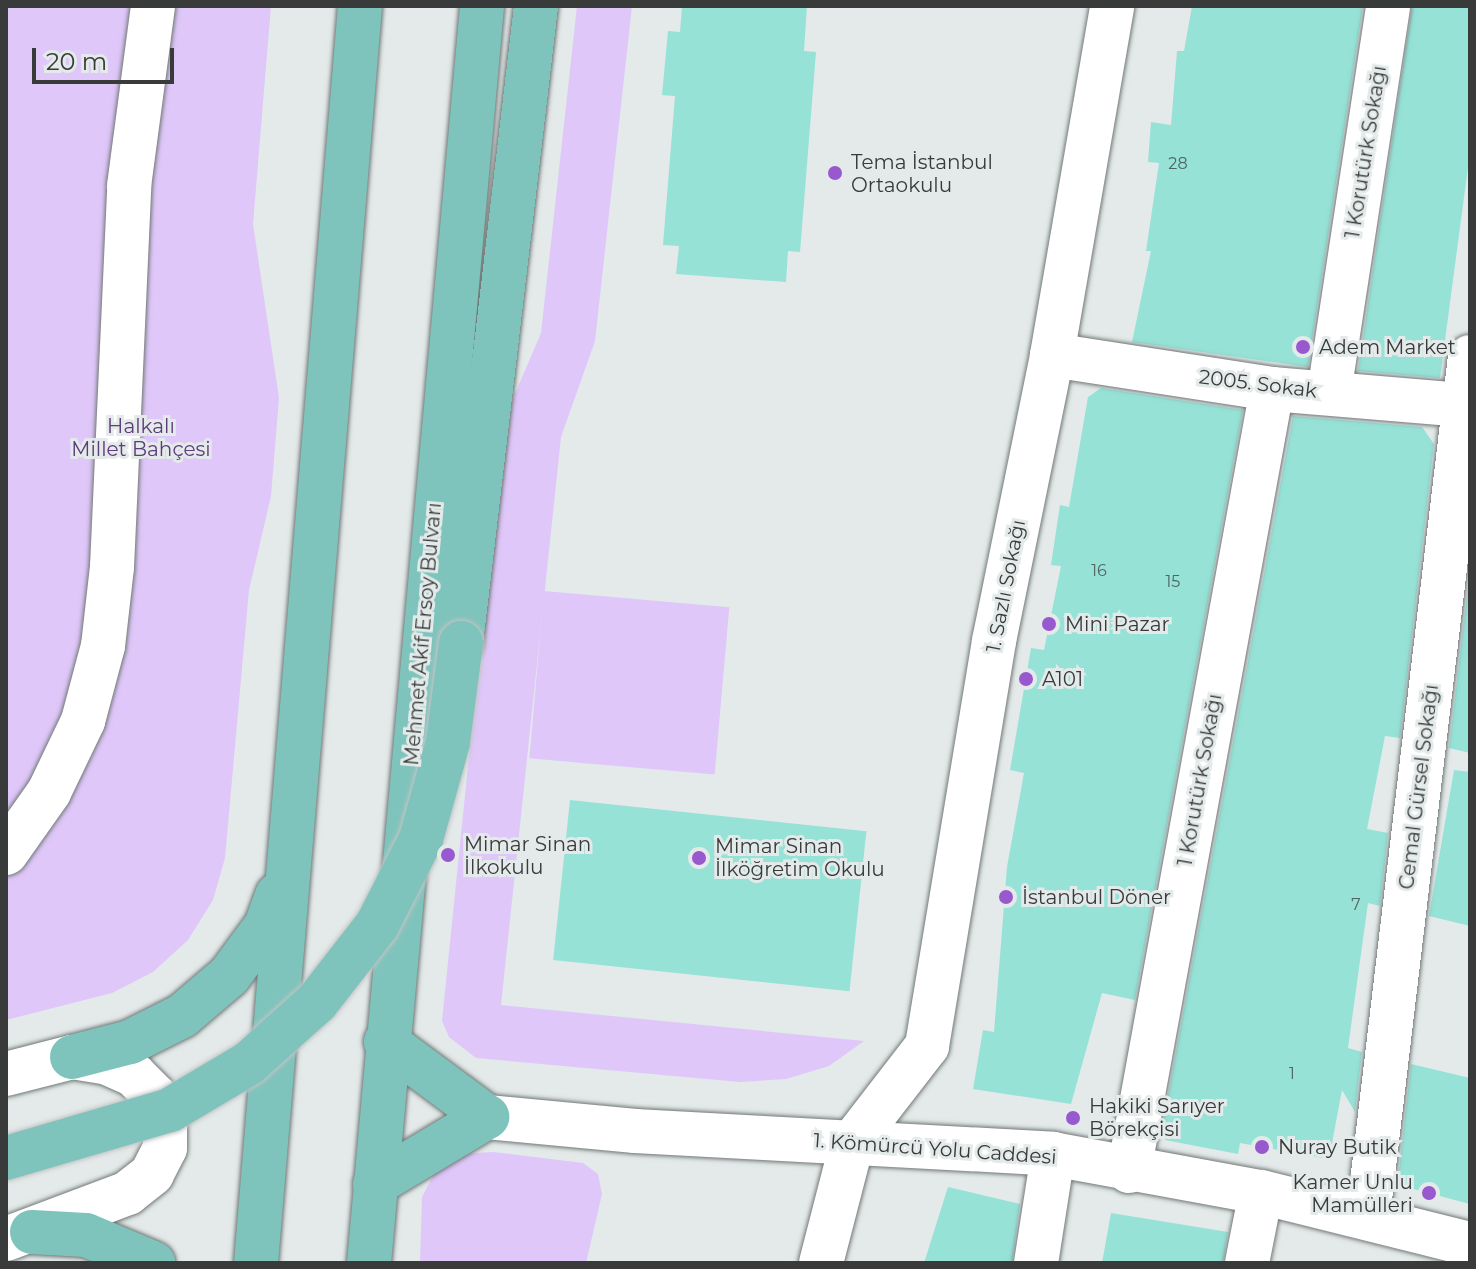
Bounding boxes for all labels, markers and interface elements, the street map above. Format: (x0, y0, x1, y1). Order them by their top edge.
scale bar (36, 32, 178, 82)
text: 20 m (46, 47, 107, 76)
street label: 1 Korutürk Sokağı (1341, 64, 1391, 240)
place label: Tema İstanbul Ortaokulu (851, 150, 993, 197)
house number: 28 (1168, 154, 1188, 174)
marker: Tema İstanbul Ortaokulu (826, 164, 844, 182)
place label: Adem Market (1319, 335, 1456, 359)
marker: Adem Market (1294, 338, 1312, 356)
street label: 2005. Sokak (1198, 365, 1318, 403)
park label: Halkalı Millet Bahçesi (71, 415, 211, 462)
street label: Mehmet Akif Ersoy Bulvarı (400, 502, 446, 766)
street label: 1. Sazlı Sokağı (981, 518, 1031, 654)
house number: 16 (1091, 561, 1107, 581)
house number: 15 (1166, 572, 1180, 592)
place label: Mini Pazar (1065, 612, 1170, 636)
marker: Mini Pazar (1040, 615, 1058, 633)
place label: A101 (1042, 667, 1083, 691)
marker: A101 (1017, 670, 1035, 688)
street label: Cemal Gürsel Sokağı (1395, 683, 1443, 891)
street label: 1 Korutürk Sokağı (1173, 692, 1227, 868)
place label: Mimar Sinan İlkokulu (464, 832, 591, 879)
place label: Mimar Sinan İlköğretim Okulu (715, 834, 885, 881)
marker: Mimar Sinan İlkokulu (439, 846, 457, 864)
marker: Mimar Sinan İlköğretim Okulu (690, 849, 708, 867)
place label: İstanbul Döner (1022, 885, 1171, 909)
marker: İstanbul Döner (997, 888, 1015, 906)
house number: 7 (1351, 895, 1361, 915)
house number: 1 (1289, 1064, 1295, 1084)
place label: Hakiki Sarıyer Börekçisi (1089, 1094, 1225, 1141)
marker: Hakiki Sarıyer Börekçisi (1064, 1109, 1082, 1127)
street label: 1. Kömürcü Yolu Caddesi (813, 1129, 1057, 1169)
place label: Nuray Butik (1278, 1135, 1396, 1159)
marker: Nuray Butik (1253, 1138, 1271, 1156)
place label: Kamer Unlu Mamülleri (1293, 1170, 1413, 1217)
marker: Kamer Unlu Mamülleri (1420, 1184, 1438, 1202)

